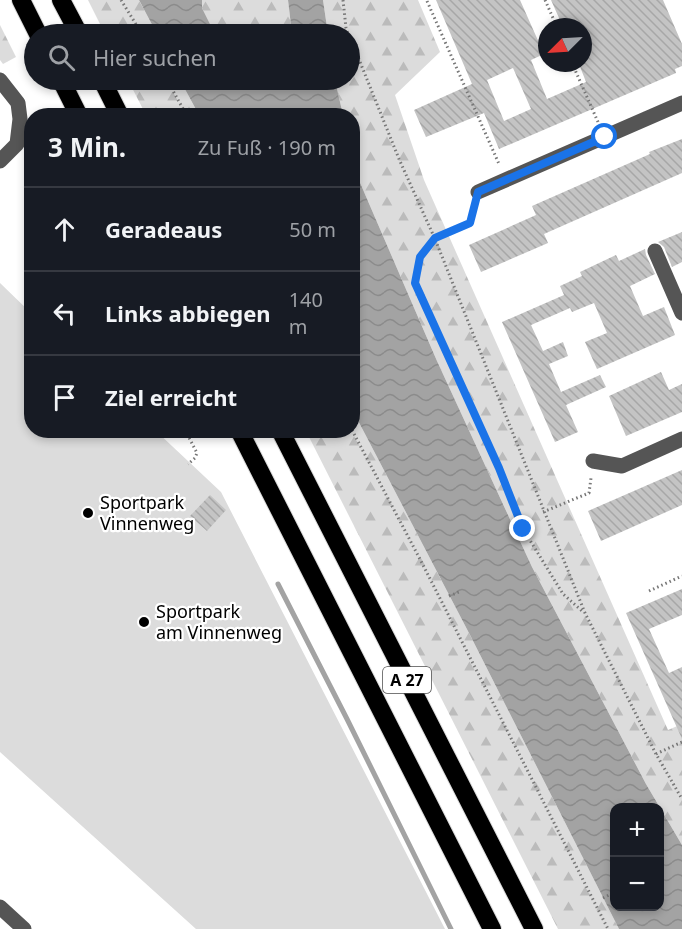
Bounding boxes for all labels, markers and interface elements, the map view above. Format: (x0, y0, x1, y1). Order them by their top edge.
north arrow (538, 18, 592, 72)
search box (24, 24, 360, 90)
icon: search (45, 41, 78, 74)
text: Hier suchen (93, 42, 217, 72)
route start (591, 123, 617, 149)
text: 3 Min. (48, 129, 126, 165)
text: Zu Fuß · 190 m (198, 134, 336, 161)
icon: ahead (48, 213, 81, 246)
text: Geradeaus (105, 214, 222, 244)
text: 50 m (289, 216, 336, 243)
text: 140 m (289, 286, 323, 340)
icon: left (48, 297, 81, 330)
text: Links abbiegen (105, 298, 271, 328)
icon: arrive (48, 381, 81, 414)
text: Ziel erreicht (105, 382, 237, 412)
place label: Sportpark Vinnenweg (100, 490, 194, 535)
marker: Sportpark Vinnenweg (81, 506, 95, 520)
route end (509, 515, 535, 541)
place label: Sportpark am Vinnenweg (156, 599, 282, 644)
marker: Sportpark am Vinnenweg (137, 615, 151, 629)
road number: A 27 (383, 667, 431, 693)
map controls (610, 803, 664, 911)
button: + (610, 803, 664, 857)
button: − (610, 857, 664, 911)

